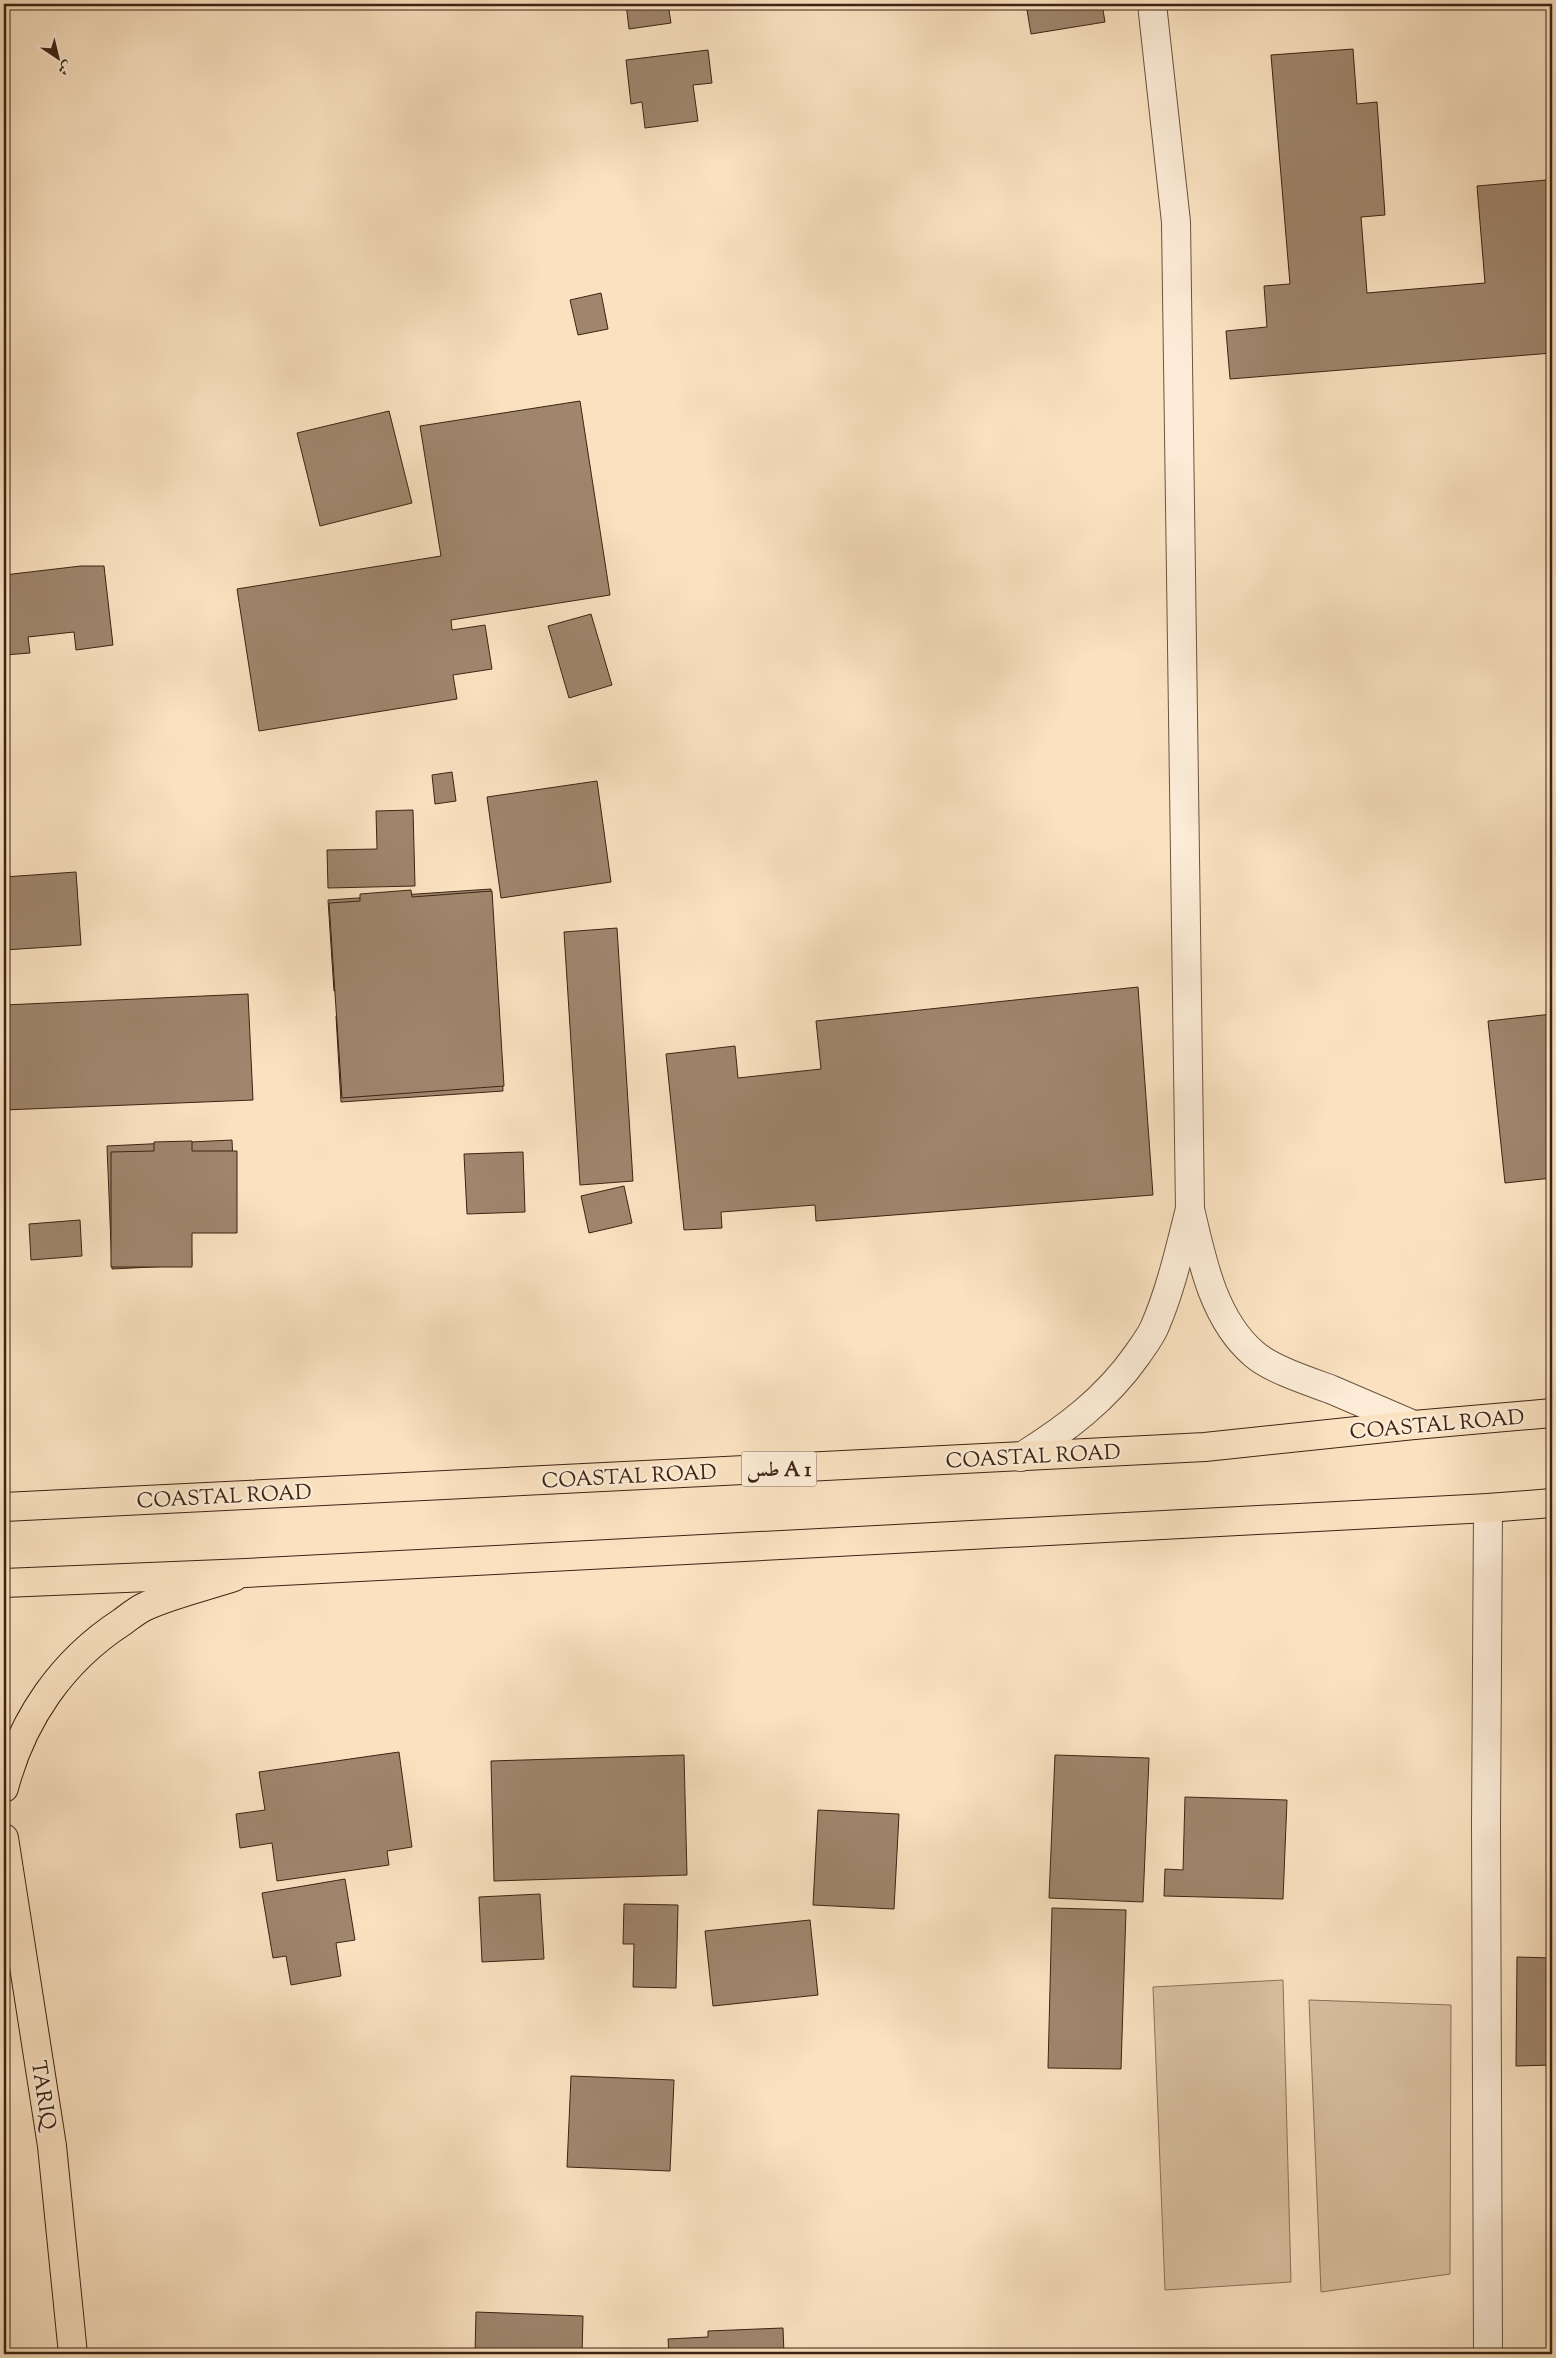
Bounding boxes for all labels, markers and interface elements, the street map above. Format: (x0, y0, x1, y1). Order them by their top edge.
north arrow (32, 32, 82, 82)
text: ش (53, 55, 76, 79)
street label: COASTAL ROAD (1349, 1403, 1526, 1449)
street label: COASTAL ROAD (945, 1438, 1121, 1478)
road number: طس A 1 (742, 1452, 816, 1486)
street label: COASTAL ROAD (541, 1458, 717, 1498)
street label: COASTAL ROAD (136, 1478, 312, 1518)
street label: TARIQ (22, 2059, 63, 2134)

